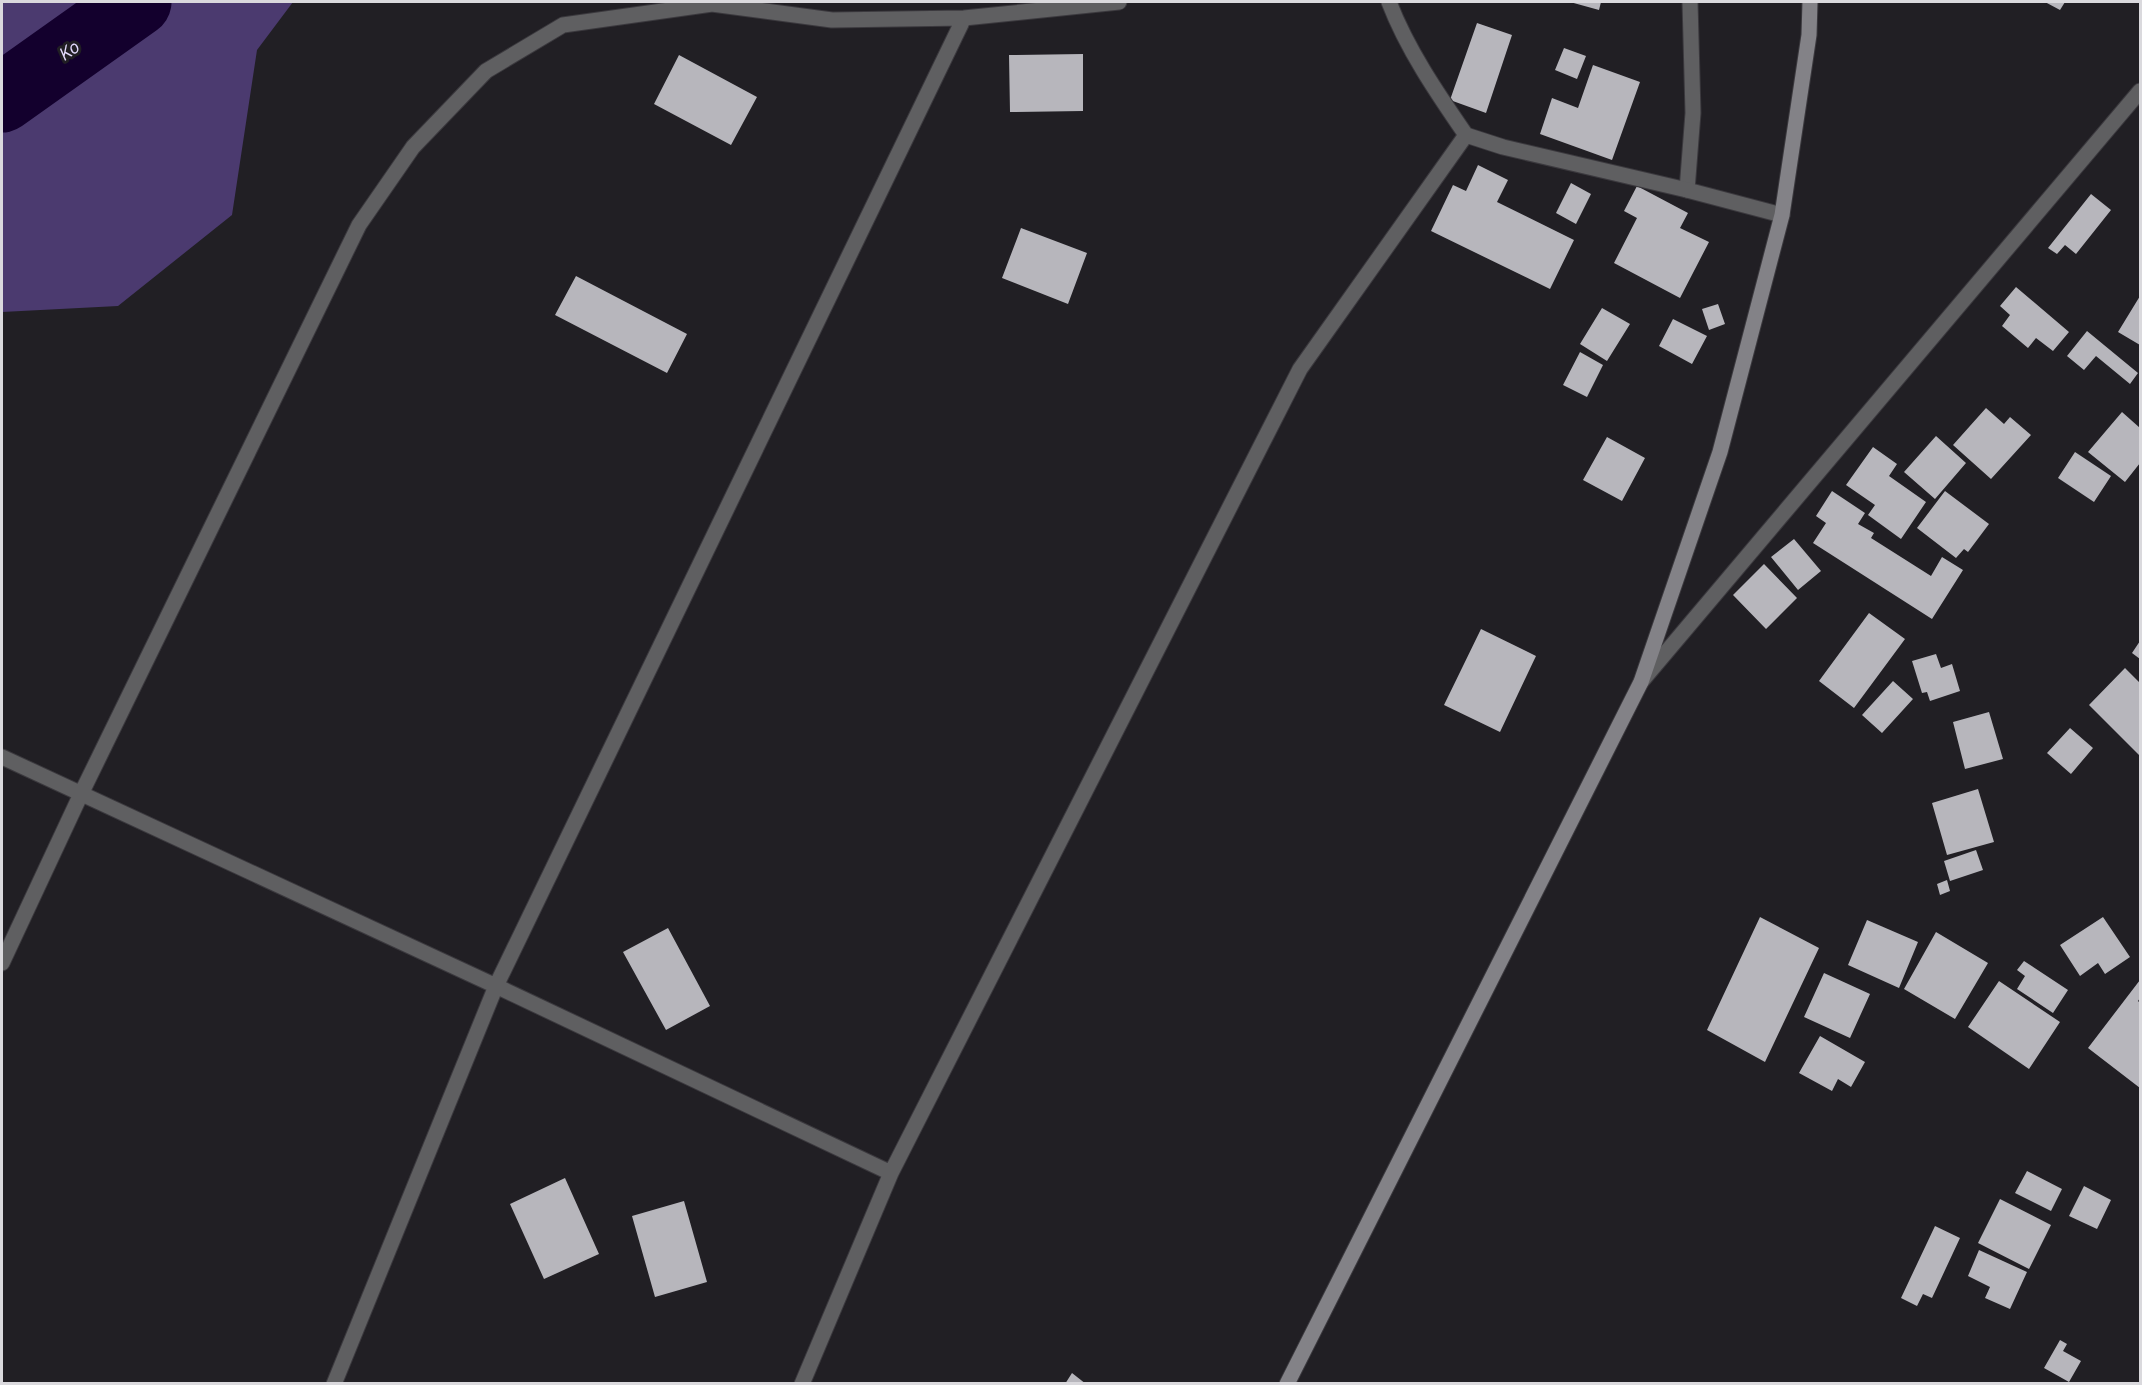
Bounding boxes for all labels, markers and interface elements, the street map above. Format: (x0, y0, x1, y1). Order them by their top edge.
water label: Ko (54, 35, 84, 65)

